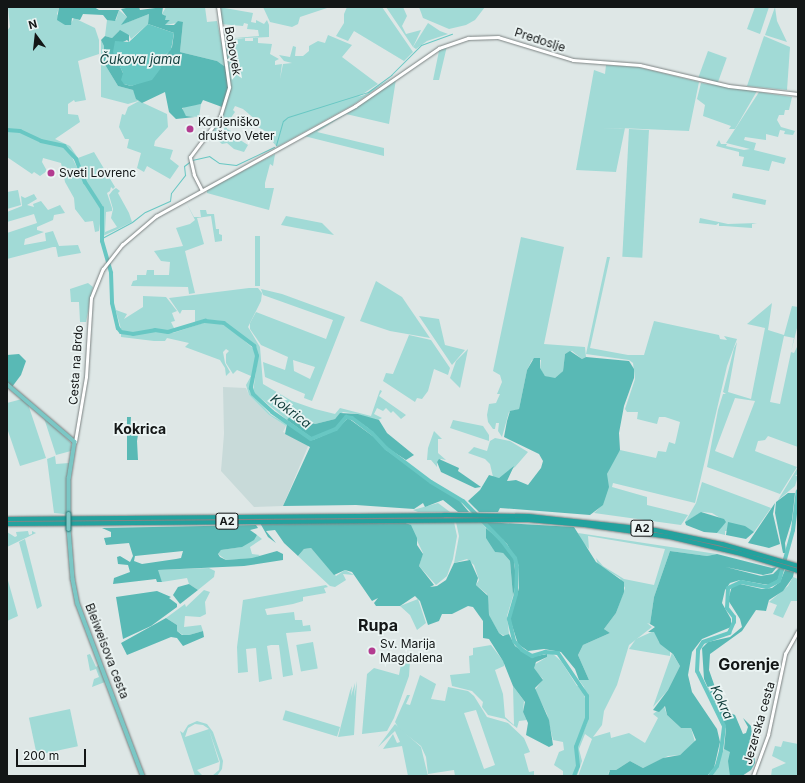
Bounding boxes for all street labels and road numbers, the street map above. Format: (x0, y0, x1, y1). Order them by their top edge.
street label: Bobovek (222, 25, 244, 77)
street label: Predoslje (513, 25, 567, 55)
street label: Cesta na Brdo (66, 325, 86, 405)
road number: A2 (215, 512, 239, 530)
road number: A2 (630, 519, 654, 537)
street label: Bleiweisova cesta (82, 601, 132, 701)
street label: Jezerska cesta (740, 680, 778, 766)

